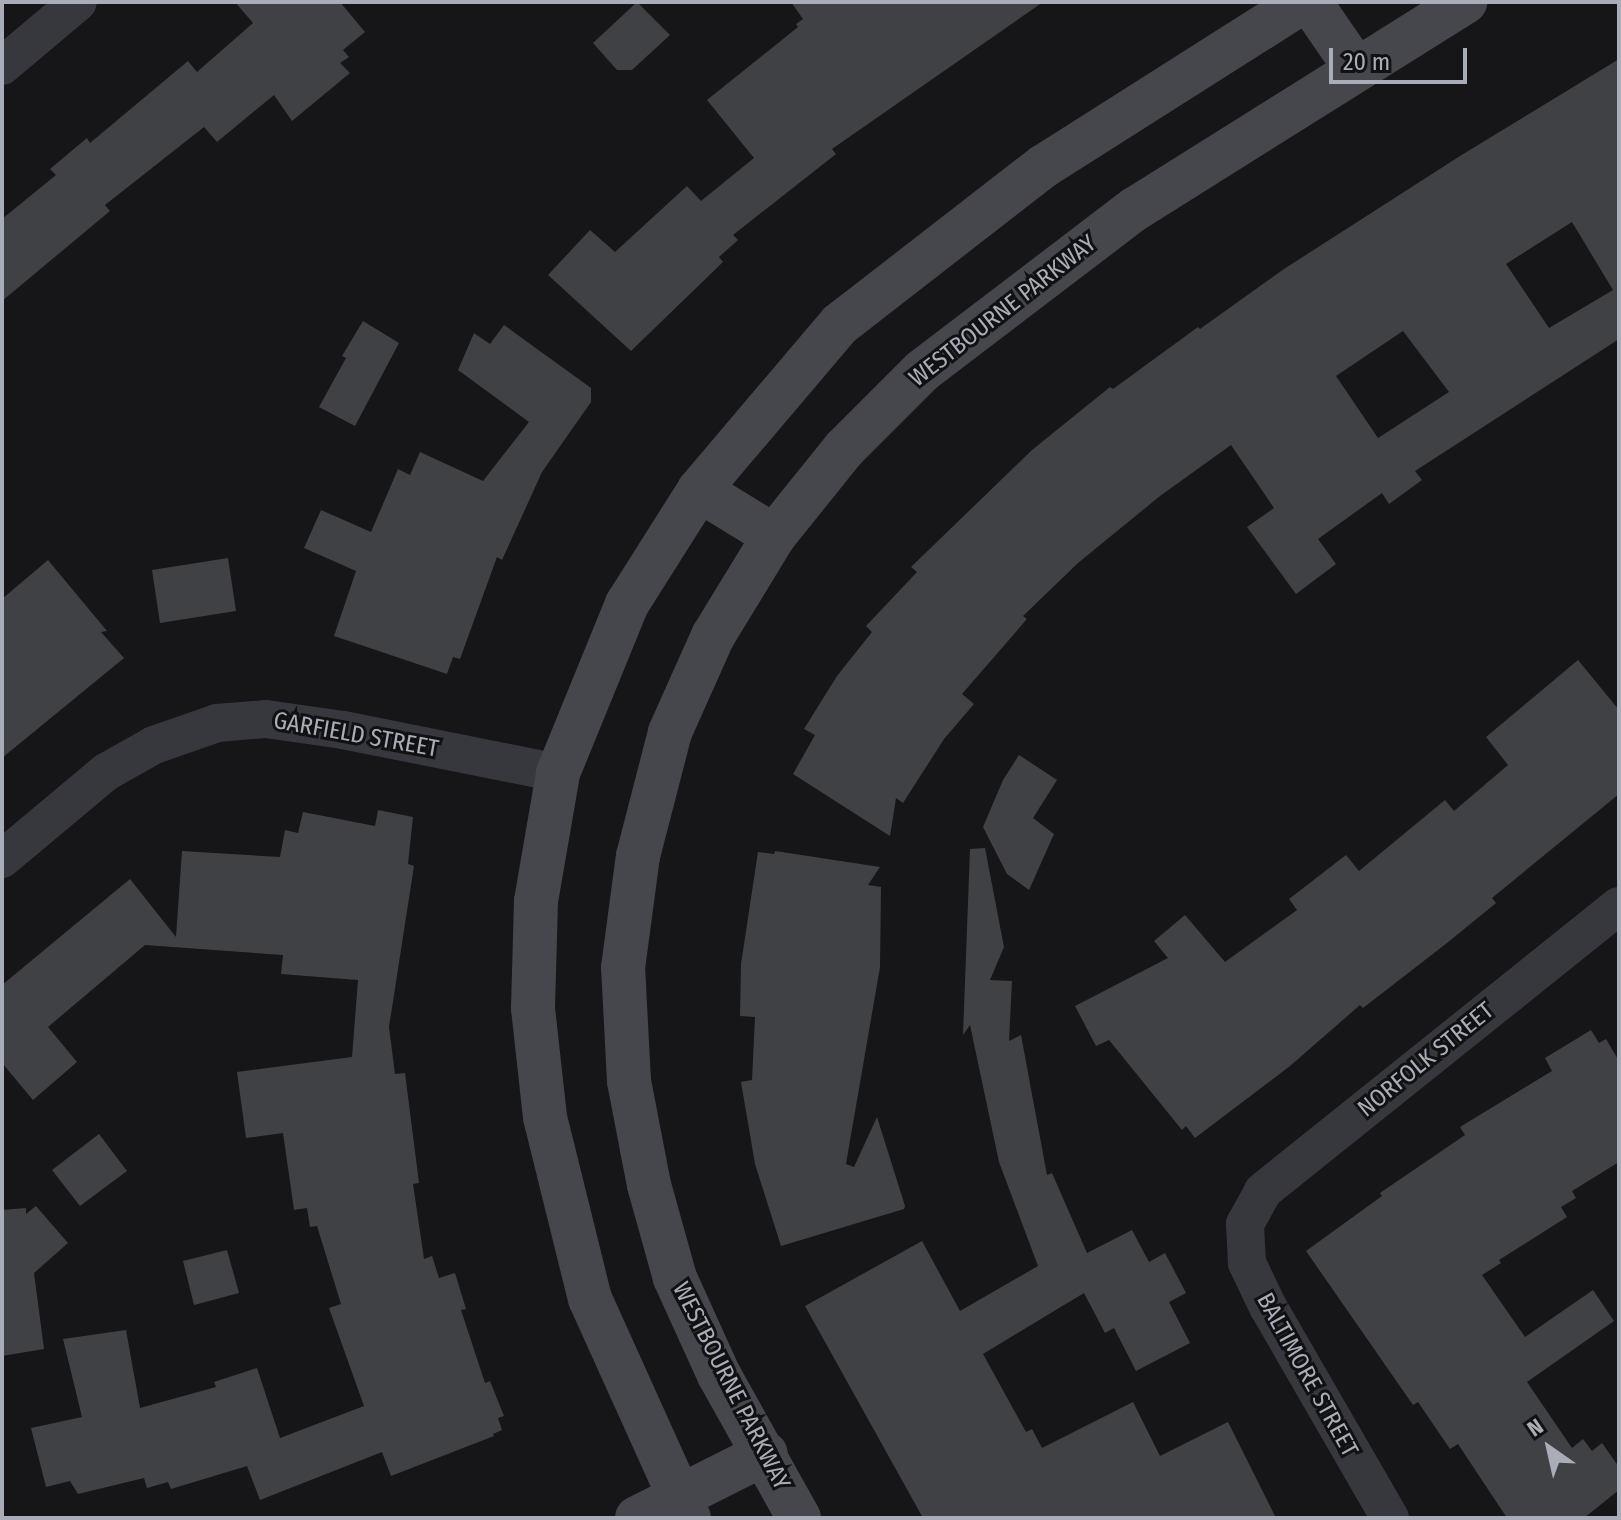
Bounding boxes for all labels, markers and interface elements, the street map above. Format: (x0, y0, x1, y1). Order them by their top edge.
scale bar (1333, 32, 1471, 82)
text: 20 m (1343, 48, 1390, 76)
street label: WESTBOURNE PARKWAY (904, 229, 1102, 393)
street label: GARFIELD STREET (271, 706, 441, 764)
street label: NORFOLK STREET (1352, 997, 1500, 1123)
street label: WESTBOURNE PARKWAY (666, 1277, 796, 1495)
street label: BALTIMORE STREET (1250, 1288, 1364, 1462)
north arrow (1509, 1408, 1589, 1488)
text: N (1522, 1413, 1548, 1443)

